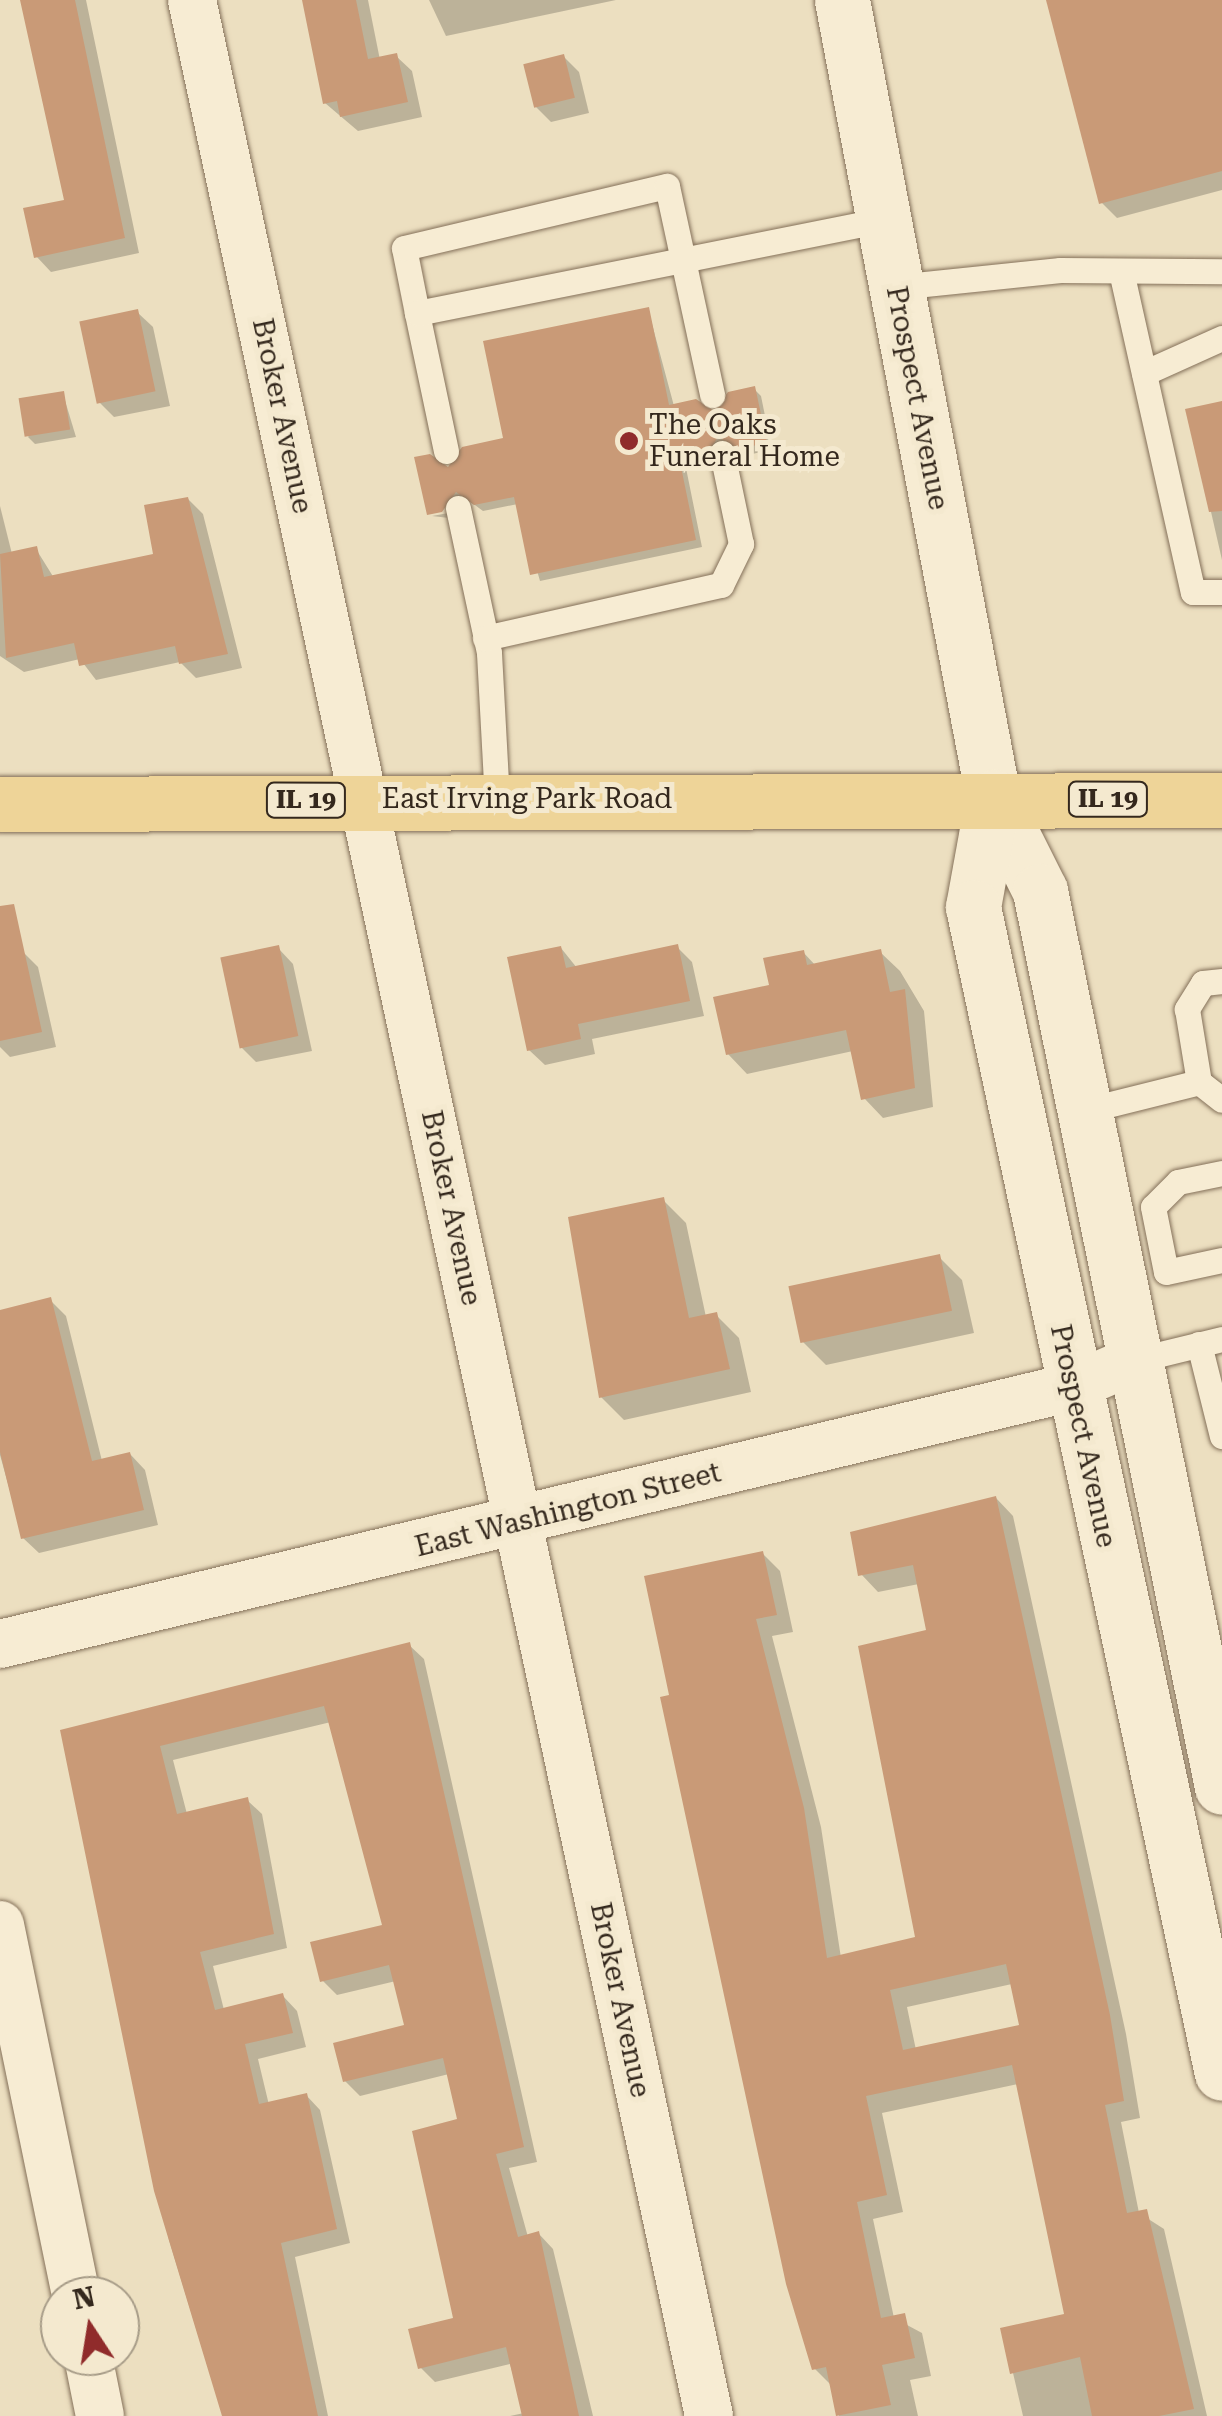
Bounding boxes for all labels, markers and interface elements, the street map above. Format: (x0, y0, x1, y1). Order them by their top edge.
street label: Prospect Avenue (879, 283, 955, 513)
street label: Broker Avenue (245, 315, 319, 517)
place label: The Oaks Funeral Home (649, 408, 840, 474)
marker: The Oaks Funeral Home (618, 430, 640, 452)
road number: IL 19 (1066, 779, 1150, 819)
road number: IL 19 (264, 780, 348, 820)
street label: East Irving Park Road (382, 782, 672, 816)
street label: Broker Avenue (414, 1107, 488, 1309)
street label: Prospect Avenue (1043, 1321, 1123, 1551)
street label: East Washington Street (412, 1456, 724, 1564)
street label: Broker Avenue (583, 1899, 657, 2101)
north arrow (40, 2276, 140, 2376)
text: N (70, 2280, 98, 2317)

